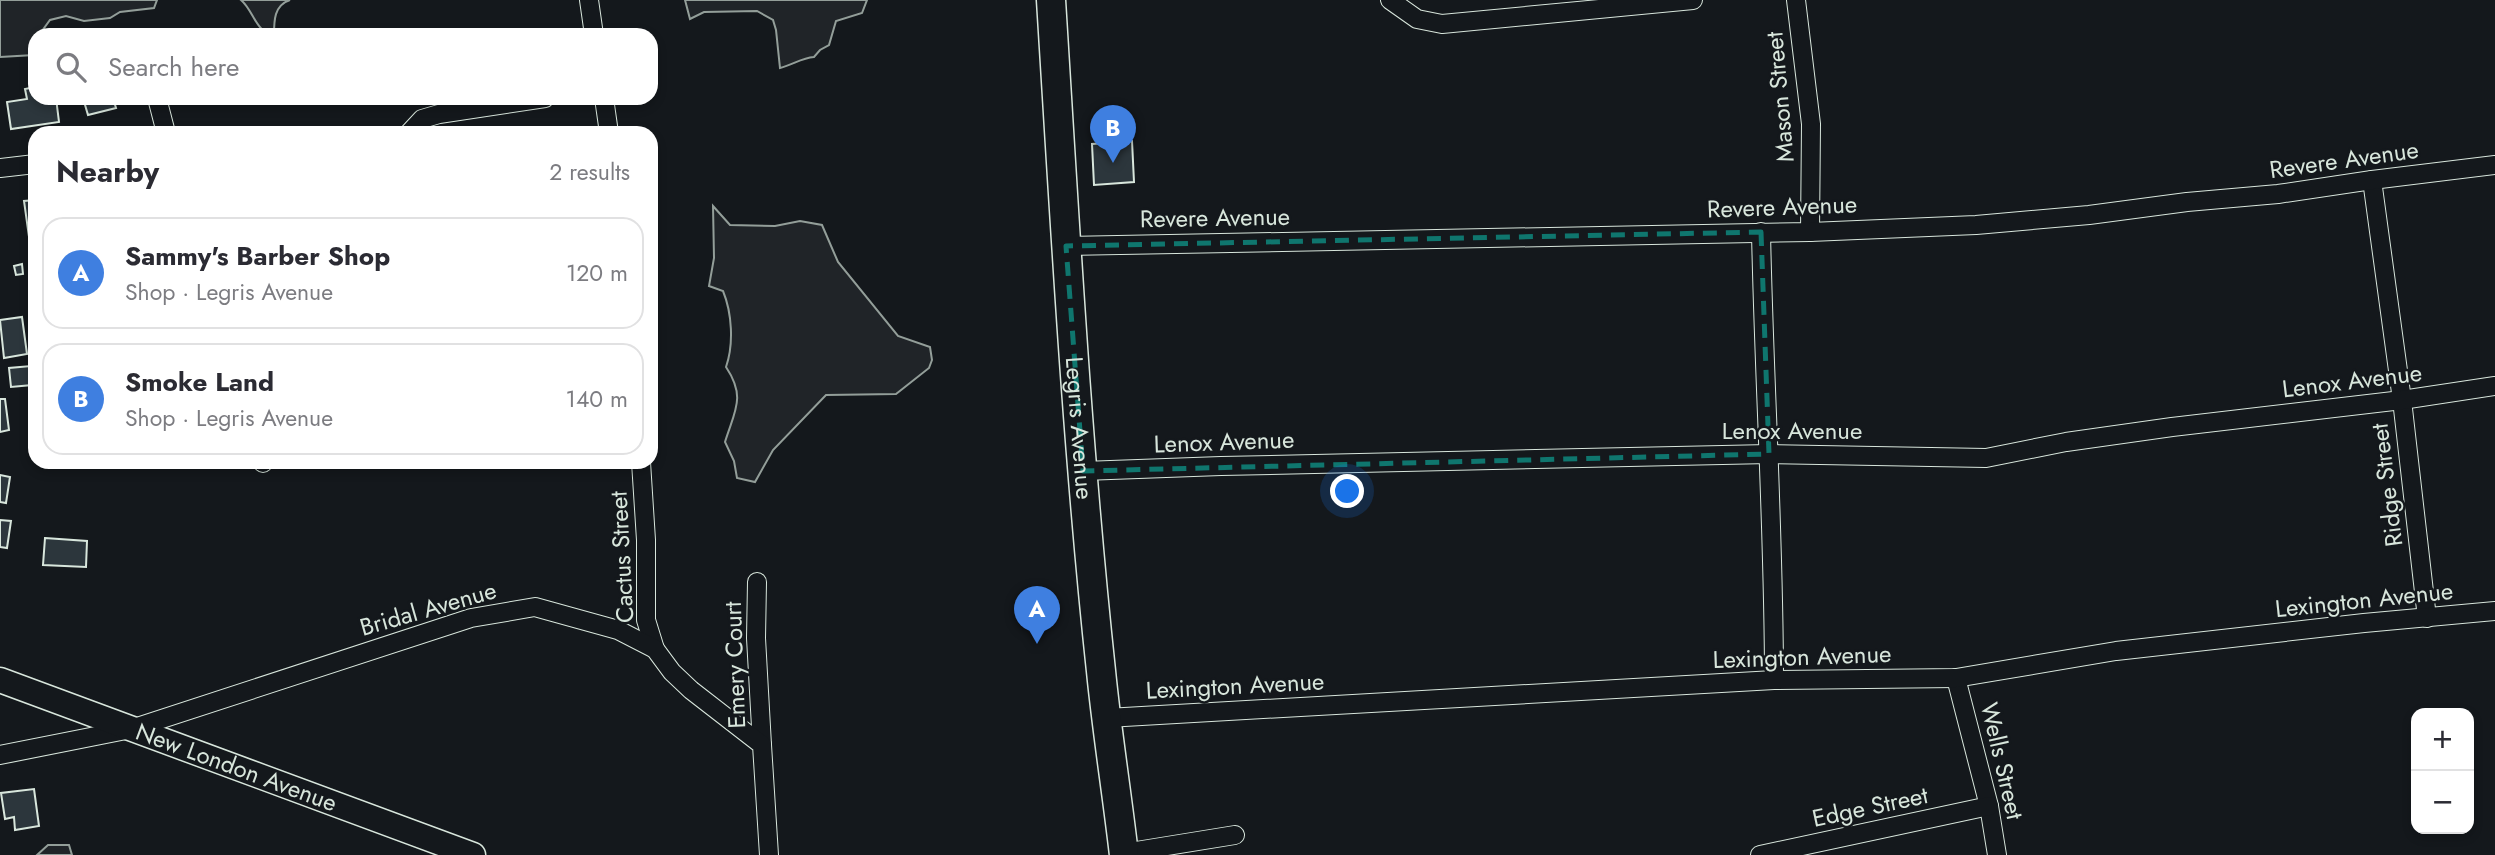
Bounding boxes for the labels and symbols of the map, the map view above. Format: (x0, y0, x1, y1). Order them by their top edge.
street label: Mason Street (1756, 30, 1803, 164)
pin: B (1090, 105, 1136, 163)
street label: Revere Avenue (2267, 132, 2421, 187)
street label: Revere Avenue (1706, 186, 1858, 227)
street label: Revere Avenue (1140, 199, 1290, 236)
street label: Legris Avenue (1057, 355, 1103, 501)
street label: Lenox Avenue (2280, 355, 2424, 406)
street label: Lenox Avenue (1722, 413, 1862, 448)
street label: Ridge Street (2362, 421, 2411, 549)
street label: Lenox Avenue (1153, 422, 1295, 461)
your location (1330, 474, 1364, 508)
street label: Cactus Street (601, 490, 642, 624)
street label: Bridal Avenue (355, 572, 500, 645)
street label: Lexington Avenue (2273, 573, 2455, 626)
pin: A (1014, 586, 1060, 644)
street label: Emery Court (715, 601, 754, 729)
street label: Lexington Avenue (1712, 636, 1892, 677)
street label: Lexington Avenue (1145, 663, 1325, 708)
street label: Wells Street (1972, 699, 2033, 823)
street label: New London Avenue (131, 714, 342, 820)
street label: Edge Street (1809, 777, 1931, 836)

